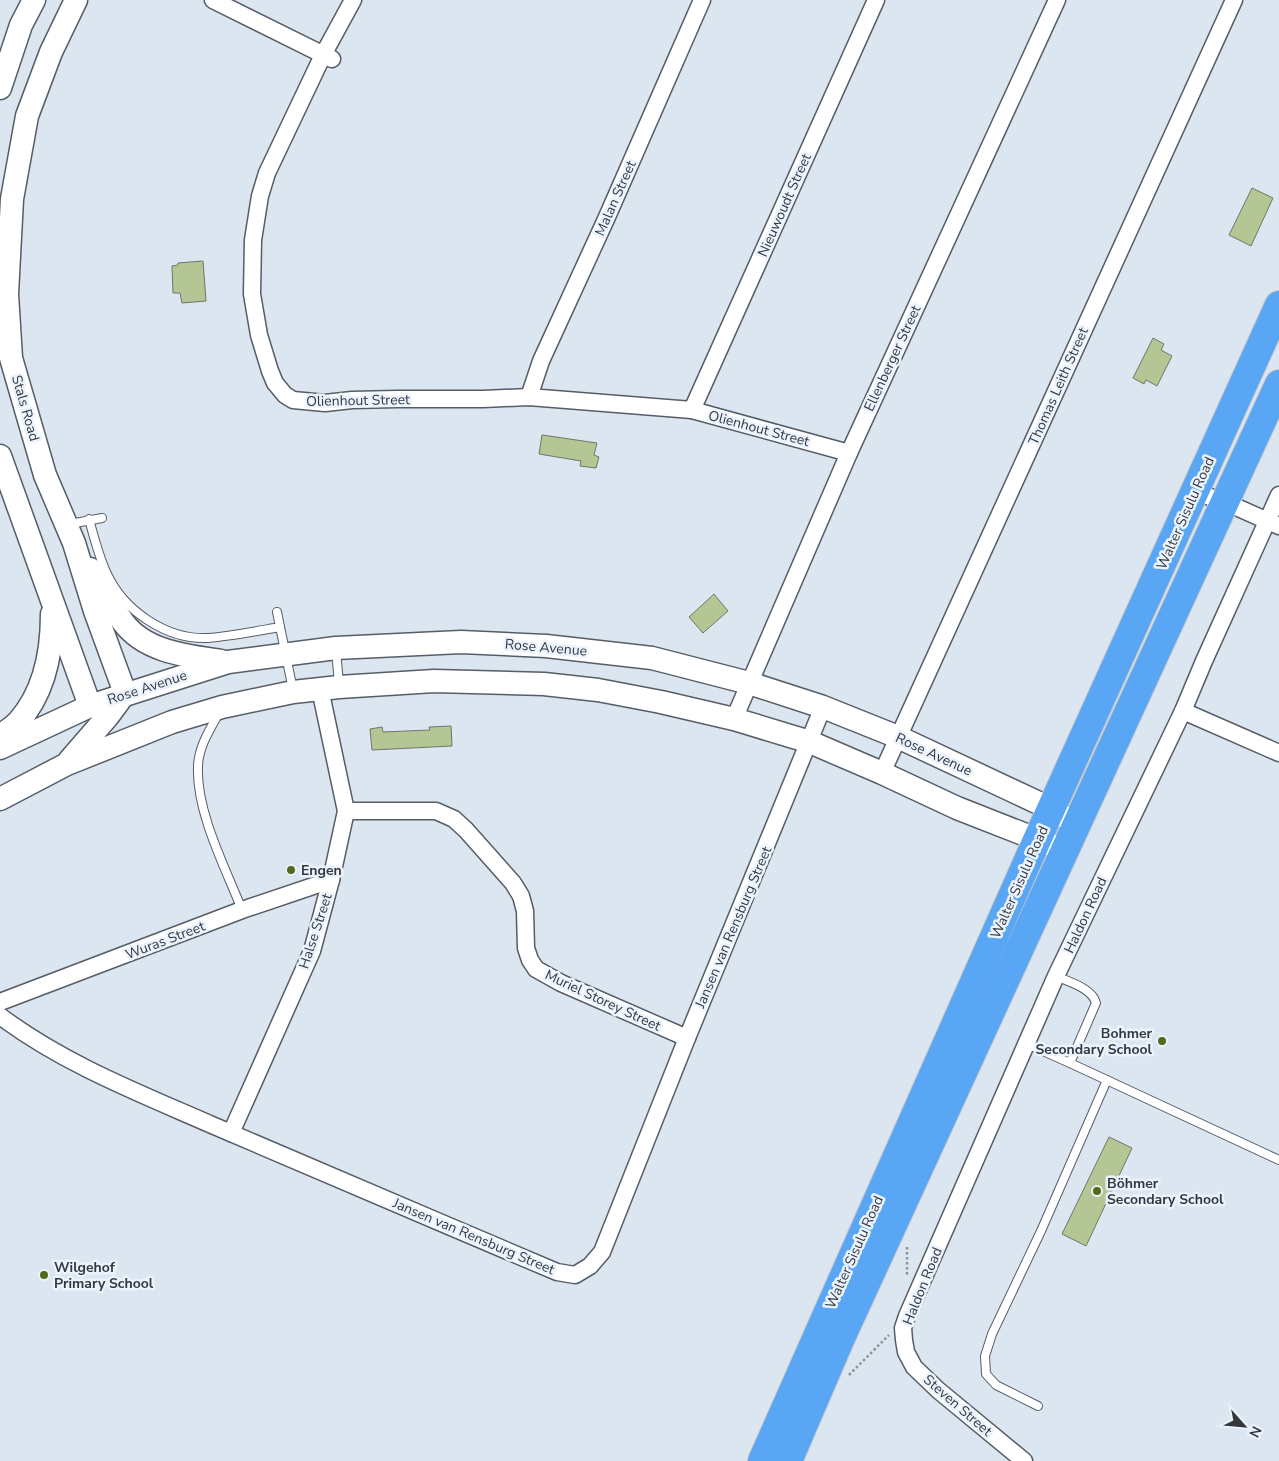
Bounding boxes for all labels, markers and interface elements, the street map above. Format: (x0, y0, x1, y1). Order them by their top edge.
street label: Nieuwoudt Street (753, 151, 816, 260)
street label: Malan Street (590, 157, 641, 239)
street label: Ellenberger Street (860, 302, 925, 414)
street label: Thomas Leith Street (1024, 324, 1093, 448)
street label: Stals Road (7, 373, 44, 443)
street label: Olienhout Street (306, 390, 410, 411)
street label: Olienhout Street (706, 406, 812, 451)
street label: Walter Sisulu Road (1152, 454, 1219, 573)
street label: Rose Avenue (504, 634, 588, 661)
street label: Rose Avenue (105, 666, 189, 709)
street label: Rose Avenue (892, 728, 975, 780)
street label: Walter Sisulu Road (986, 823, 1053, 942)
street label: Jansen van Rensburg Street (690, 843, 776, 1012)
place label: Engen (301, 861, 342, 880)
marker: Engen (285, 864, 297, 876)
street label: Haldon Road (1059, 874, 1111, 956)
street label: Halse Street (294, 891, 337, 971)
street label: Wuras Street (123, 917, 208, 964)
street label: Muriel Storey Street (542, 965, 664, 1036)
place label: Bohmer Secondary School (1036, 1024, 1153, 1059)
marker: Bohmer Secondary School (1156, 1035, 1168, 1047)
place label: Böhmer Secondary School (1107, 1174, 1224, 1209)
marker: Böhmer Secondary School (1091, 1185, 1103, 1197)
street label: Jansen van Rensburg Street (389, 1193, 558, 1279)
street label: Walter Sisulu Road (821, 1193, 888, 1312)
street label: Haldon Road (898, 1245, 947, 1328)
place label: Wilgehof Primary School (54, 1258, 154, 1293)
marker: Wilgehof Primary School (38, 1269, 50, 1281)
street label: Steven Street (919, 1370, 996, 1441)
north arrow (1219, 1401, 1269, 1451)
text: N (1244, 1423, 1266, 1441)

